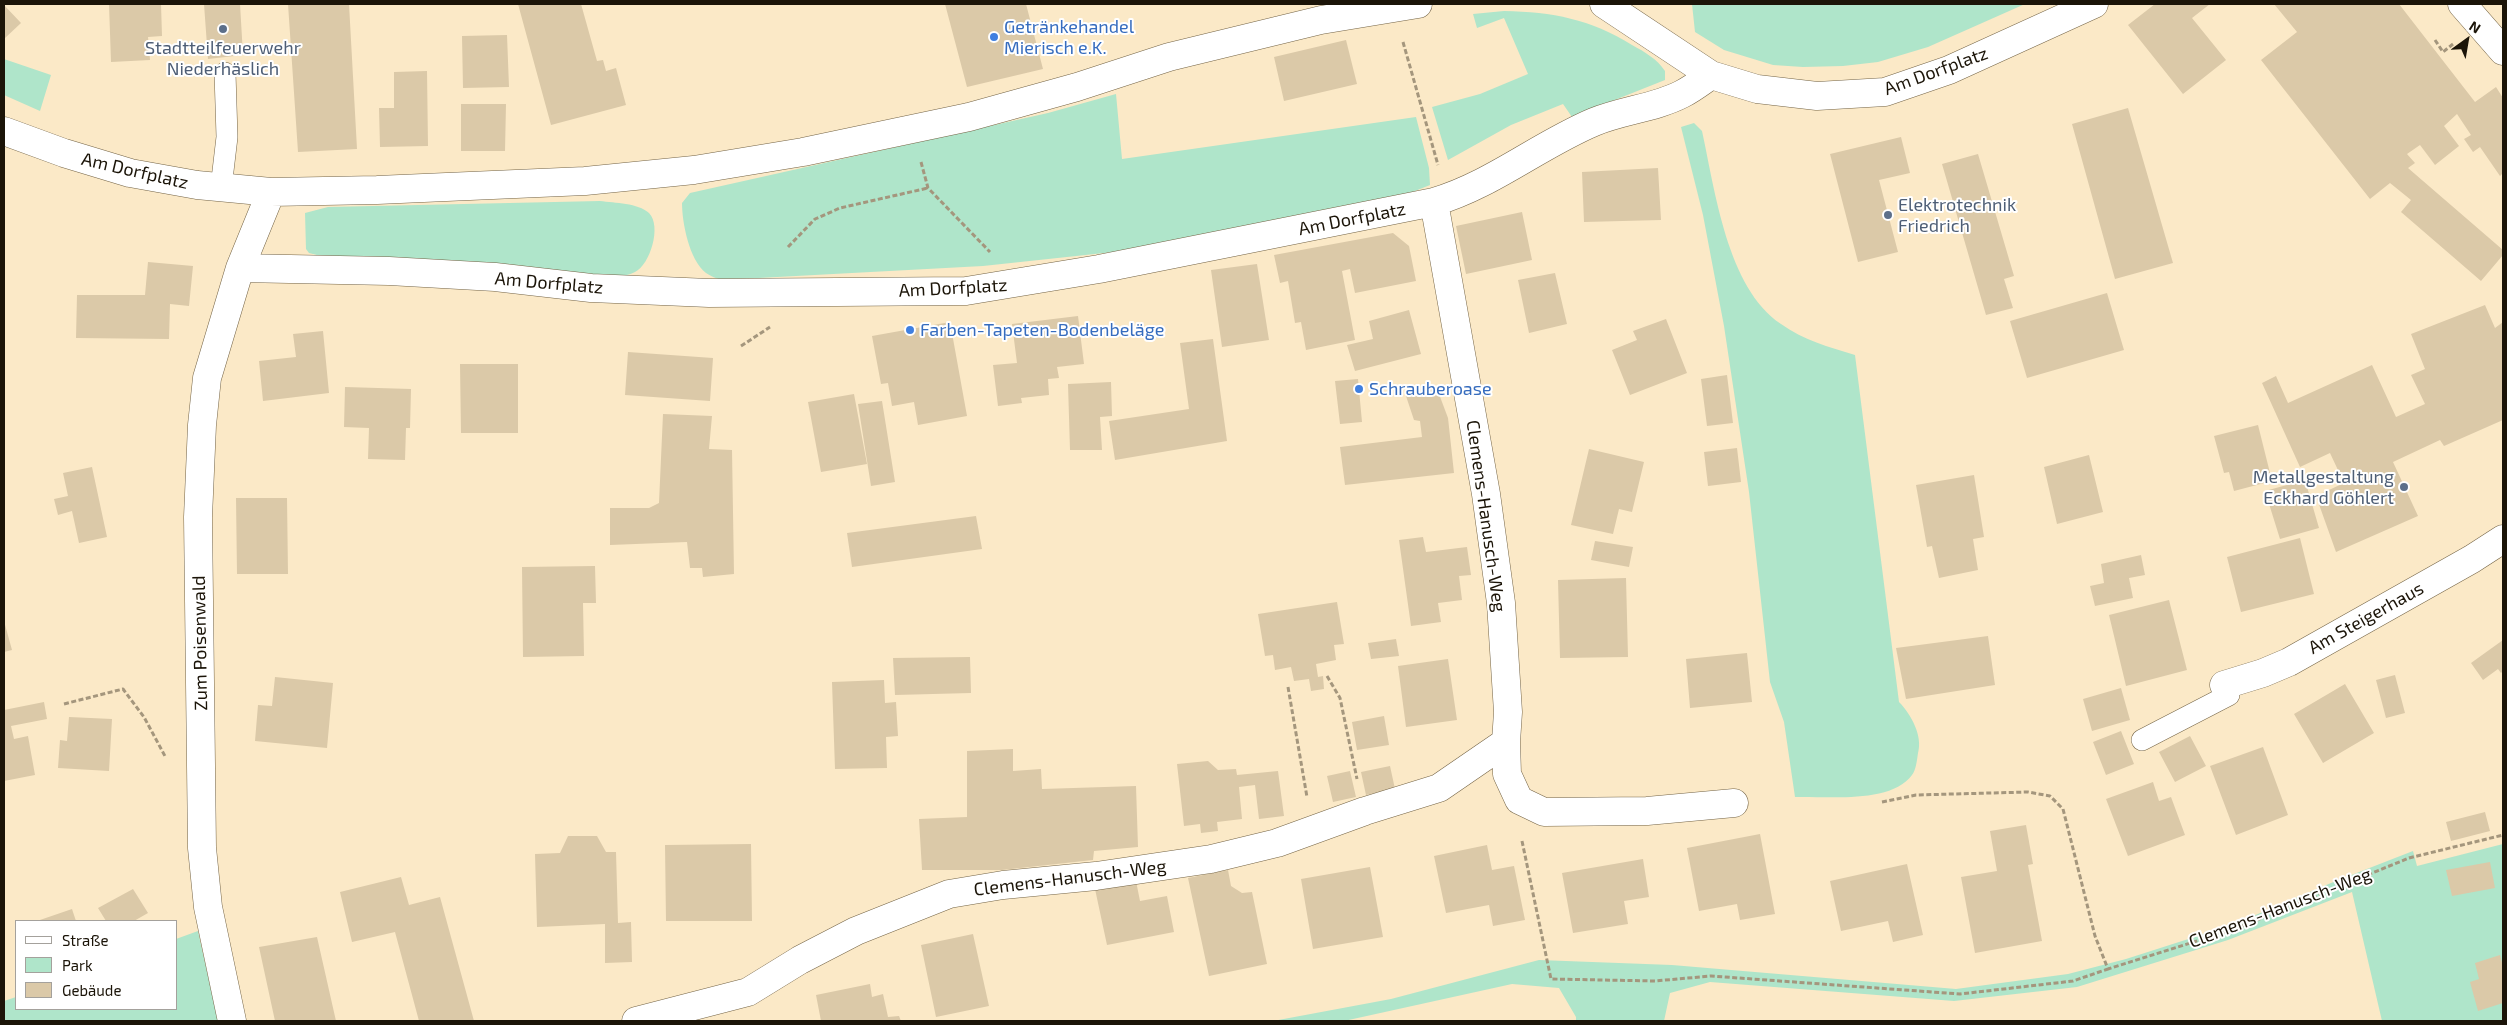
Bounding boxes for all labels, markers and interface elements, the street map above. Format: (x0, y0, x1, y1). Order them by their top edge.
north arrow (2442, 15, 2492, 65)
place label: Getränkehandel Mierisch e.K. (1004, 16, 1134, 58)
text: N (2466, 17, 2484, 37)
marker: Stadtteilfeuerwehr Niederhäslich (217, 23, 229, 35)
marker: Getränkehandel Mierisch e.K. (988, 31, 1000, 43)
place label: Stadtteilfeuerwehr Niederhäslich (145, 37, 301, 80)
street label: Am Dorfplatz (1881, 42, 1991, 100)
street label: Am Dorfplatz (80, 148, 190, 194)
place label: Elektrotechnik Friedrich (1898, 194, 2016, 236)
street label: Am Dorfplatz (1296, 198, 1408, 240)
marker: Elektrotechnik Friedrich (1882, 209, 1894, 221)
street label: Am Dorfplatz (494, 267, 604, 299)
street label: Am Dorfplatz (898, 274, 1008, 302)
place label: Farben-Tapeten-Bodenbeläge (920, 319, 1164, 341)
marker: Farben-Tapeten-Bodenbeläge (904, 324, 916, 336)
place label: Schrauberoase (1369, 378, 1492, 400)
marker: Schrauberoase (1353, 383, 1365, 395)
street label: Clemens-Hanusch-Weg (1462, 419, 1510, 613)
place label: Metallgestaltung Eckhard Göhlert (2253, 466, 2394, 508)
marker: Metallgestaltung Eckhard Göhlert (2398, 481, 2410, 493)
street label: Zum Poisenwald (188, 575, 212, 711)
street label: Am Steigerhaus (2305, 577, 2427, 659)
street label: Clemens-Hanusch-Weg (973, 855, 1167, 901)
street label: Clemens-Hanusch-Weg (2186, 863, 2374, 953)
legend (15, 920, 178, 1010)
text: Straße (62, 931, 108, 949)
text: Park (62, 956, 93, 974)
text: Gebäude (62, 981, 121, 999)

